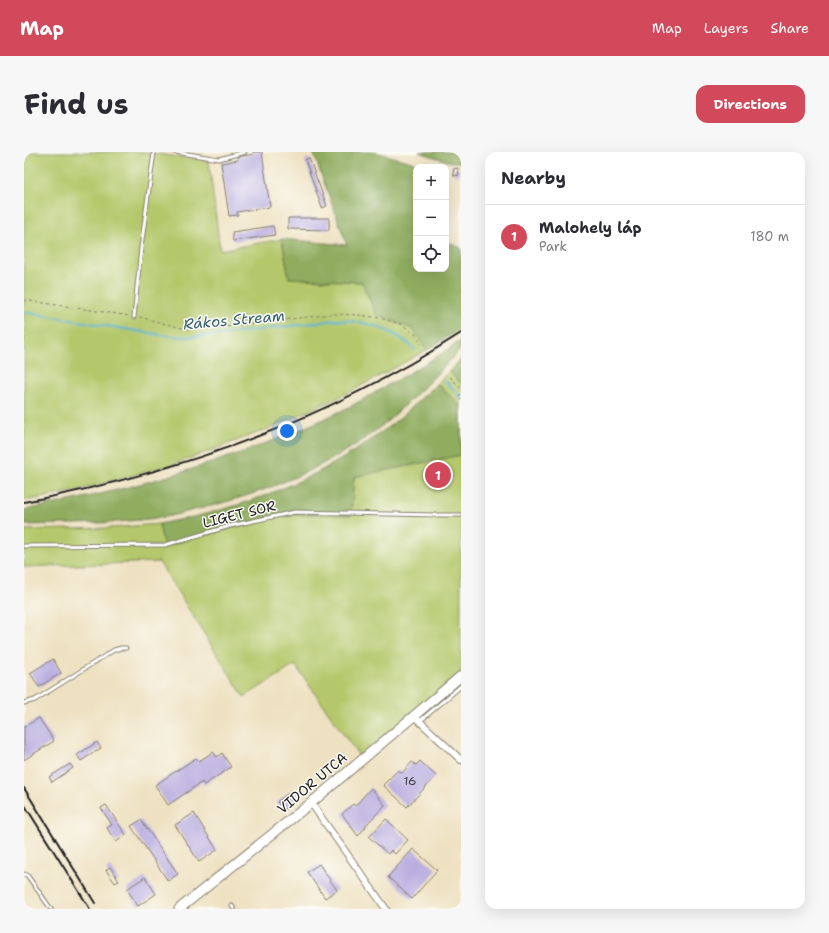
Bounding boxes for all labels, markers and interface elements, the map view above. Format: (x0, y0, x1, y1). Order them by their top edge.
text: Map (20, 16, 64, 41)
text: Map (652, 19, 682, 37)
text: Layers (704, 19, 748, 37)
text: Share (770, 19, 809, 37)
text: Find us (24, 85, 129, 123)
button: Directions (696, 85, 805, 123)
map controls (413, 164, 449, 272)
button: + (413, 164, 449, 200)
text: Nearby (501, 167, 566, 189)
button: − (413, 200, 449, 236)
text: Malohely láp (539, 218, 642, 238)
text: 1 (511, 228, 517, 245)
text: 180 m (750, 228, 789, 245)
button: locate (413, 236, 449, 272)
text: Park (539, 238, 567, 255)
water label: Rákos Stream (182, 306, 286, 334)
your location (277, 421, 297, 441)
pin: 1 (425, 460, 451, 490)
street label: LIGET SOR (201, 496, 278, 532)
street label: VIDOR UTCA (273, 748, 351, 818)
house number: 16 (403, 773, 417, 789)

